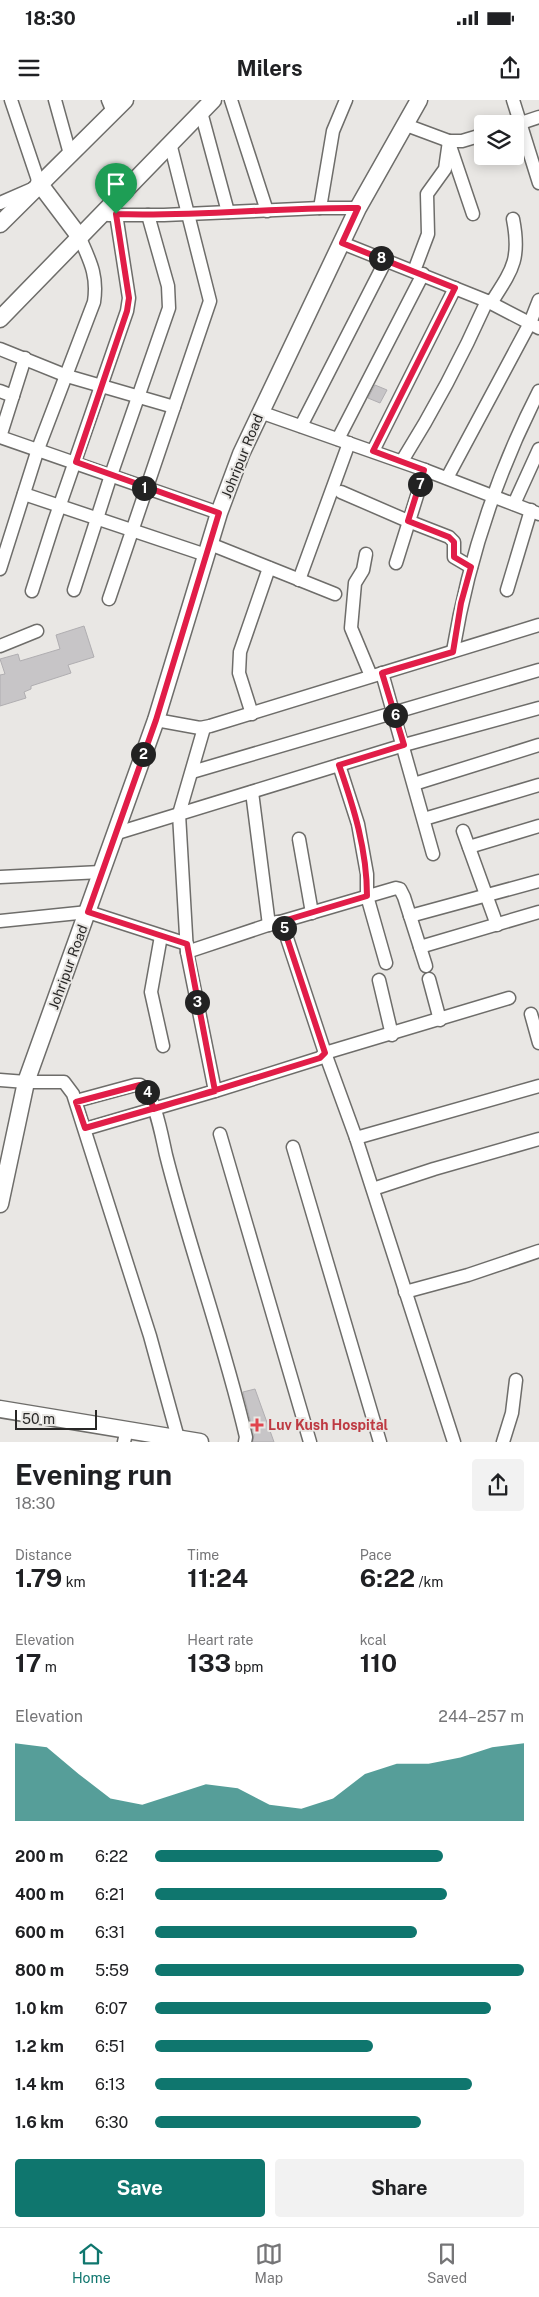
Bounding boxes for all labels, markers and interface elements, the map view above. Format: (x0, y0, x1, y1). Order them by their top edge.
text: 18:30 (25, 7, 76, 29)
icon: menu (15, 54, 43, 82)
icon: share (496, 54, 524, 82)
text: Milers (236, 55, 303, 81)
map controls (474, 115, 524, 165)
button: layers (474, 115, 524, 165)
pin (95, 163, 137, 214)
icon: arrive (102, 170, 130, 198)
pin: 8 (368, 246, 394, 270)
text: 8 (377, 250, 386, 266)
street label: Johripur Road (218, 412, 266, 500)
pin: 7 (408, 472, 432, 496)
pin: 1 (132, 476, 156, 500)
text: 7 (416, 476, 425, 492)
text: 1 (142, 480, 148, 496)
pin: 6 (382, 702, 408, 728)
text: 6 (391, 707, 400, 723)
pin: 2 (130, 742, 156, 766)
text: 2 (139, 746, 148, 762)
pin: 5 (272, 916, 296, 940)
text: 5 (280, 920, 289, 936)
street label: Johripur Road (45, 922, 91, 1012)
pin: 3 (184, 990, 210, 1014)
text: 3 (193, 994, 202, 1010)
pin: 4 (134, 1080, 160, 1104)
text: 4 (143, 1084, 152, 1100)
scale bar (15, 1407, 98, 1430)
text: 50 m (22, 1411, 55, 1427)
place label: Luv Kush Hospital (268, 1417, 389, 1433)
marker: Luv Kush Hospital (250, 1418, 264, 1432)
text: Evening run (15, 1458, 172, 1491)
button: share (472, 1459, 524, 1511)
text: 18:30 (15, 1494, 55, 1513)
text: Distance (15, 1547, 72, 1563)
text: Time (187, 1547, 219, 1563)
text: Pace (360, 1547, 392, 1563)
text: 1.79 (15, 1563, 62, 1593)
text: 11:24 (187, 1563, 248, 1593)
text: 6:22 (360, 1563, 415, 1593)
text: km (62, 1574, 86, 1590)
text: /km (415, 1574, 443, 1590)
text: Elevation (15, 1632, 74, 1648)
text: Heart rate (187, 1632, 254, 1648)
text: kcal (360, 1632, 387, 1648)
text: 17 (15, 1648, 41, 1678)
text: 133 (187, 1648, 231, 1678)
text: 110 (360, 1648, 397, 1678)
text: m (41, 1659, 57, 1675)
text: bpm (231, 1659, 263, 1675)
text: Elevation (15, 1707, 83, 1726)
text: 244–257 m (438, 1707, 524, 1726)
text: 200 m (15, 1847, 64, 1866)
text: 6:22 (95, 1847, 128, 1866)
text: 400 m (15, 1885, 64, 1904)
text: 6:21 (95, 1885, 125, 1904)
text: 600 m (15, 1923, 64, 1942)
text: 6:31 (95, 1923, 125, 1942)
text: 800 m (15, 1961, 64, 1980)
text: 5:59 (95, 1961, 129, 1980)
text: 1.0 km (15, 1999, 64, 2018)
text: 6:07 (95, 1999, 128, 2018)
text: 1.2 km (15, 2037, 64, 2056)
text: 6:51 (95, 2037, 125, 2056)
text: 1.4 km (15, 2075, 64, 2094)
text: 6:13 (95, 2075, 125, 2094)
text: 1.6 km (15, 2113, 64, 2132)
text: 6:30 (95, 2113, 128, 2132)
button: Save (15, 2159, 265, 2217)
button: Share (275, 2159, 524, 2217)
tab: Home (72, 2240, 111, 2286)
tab: Map (255, 2240, 283, 2286)
tab: Saved (427, 2240, 467, 2286)

